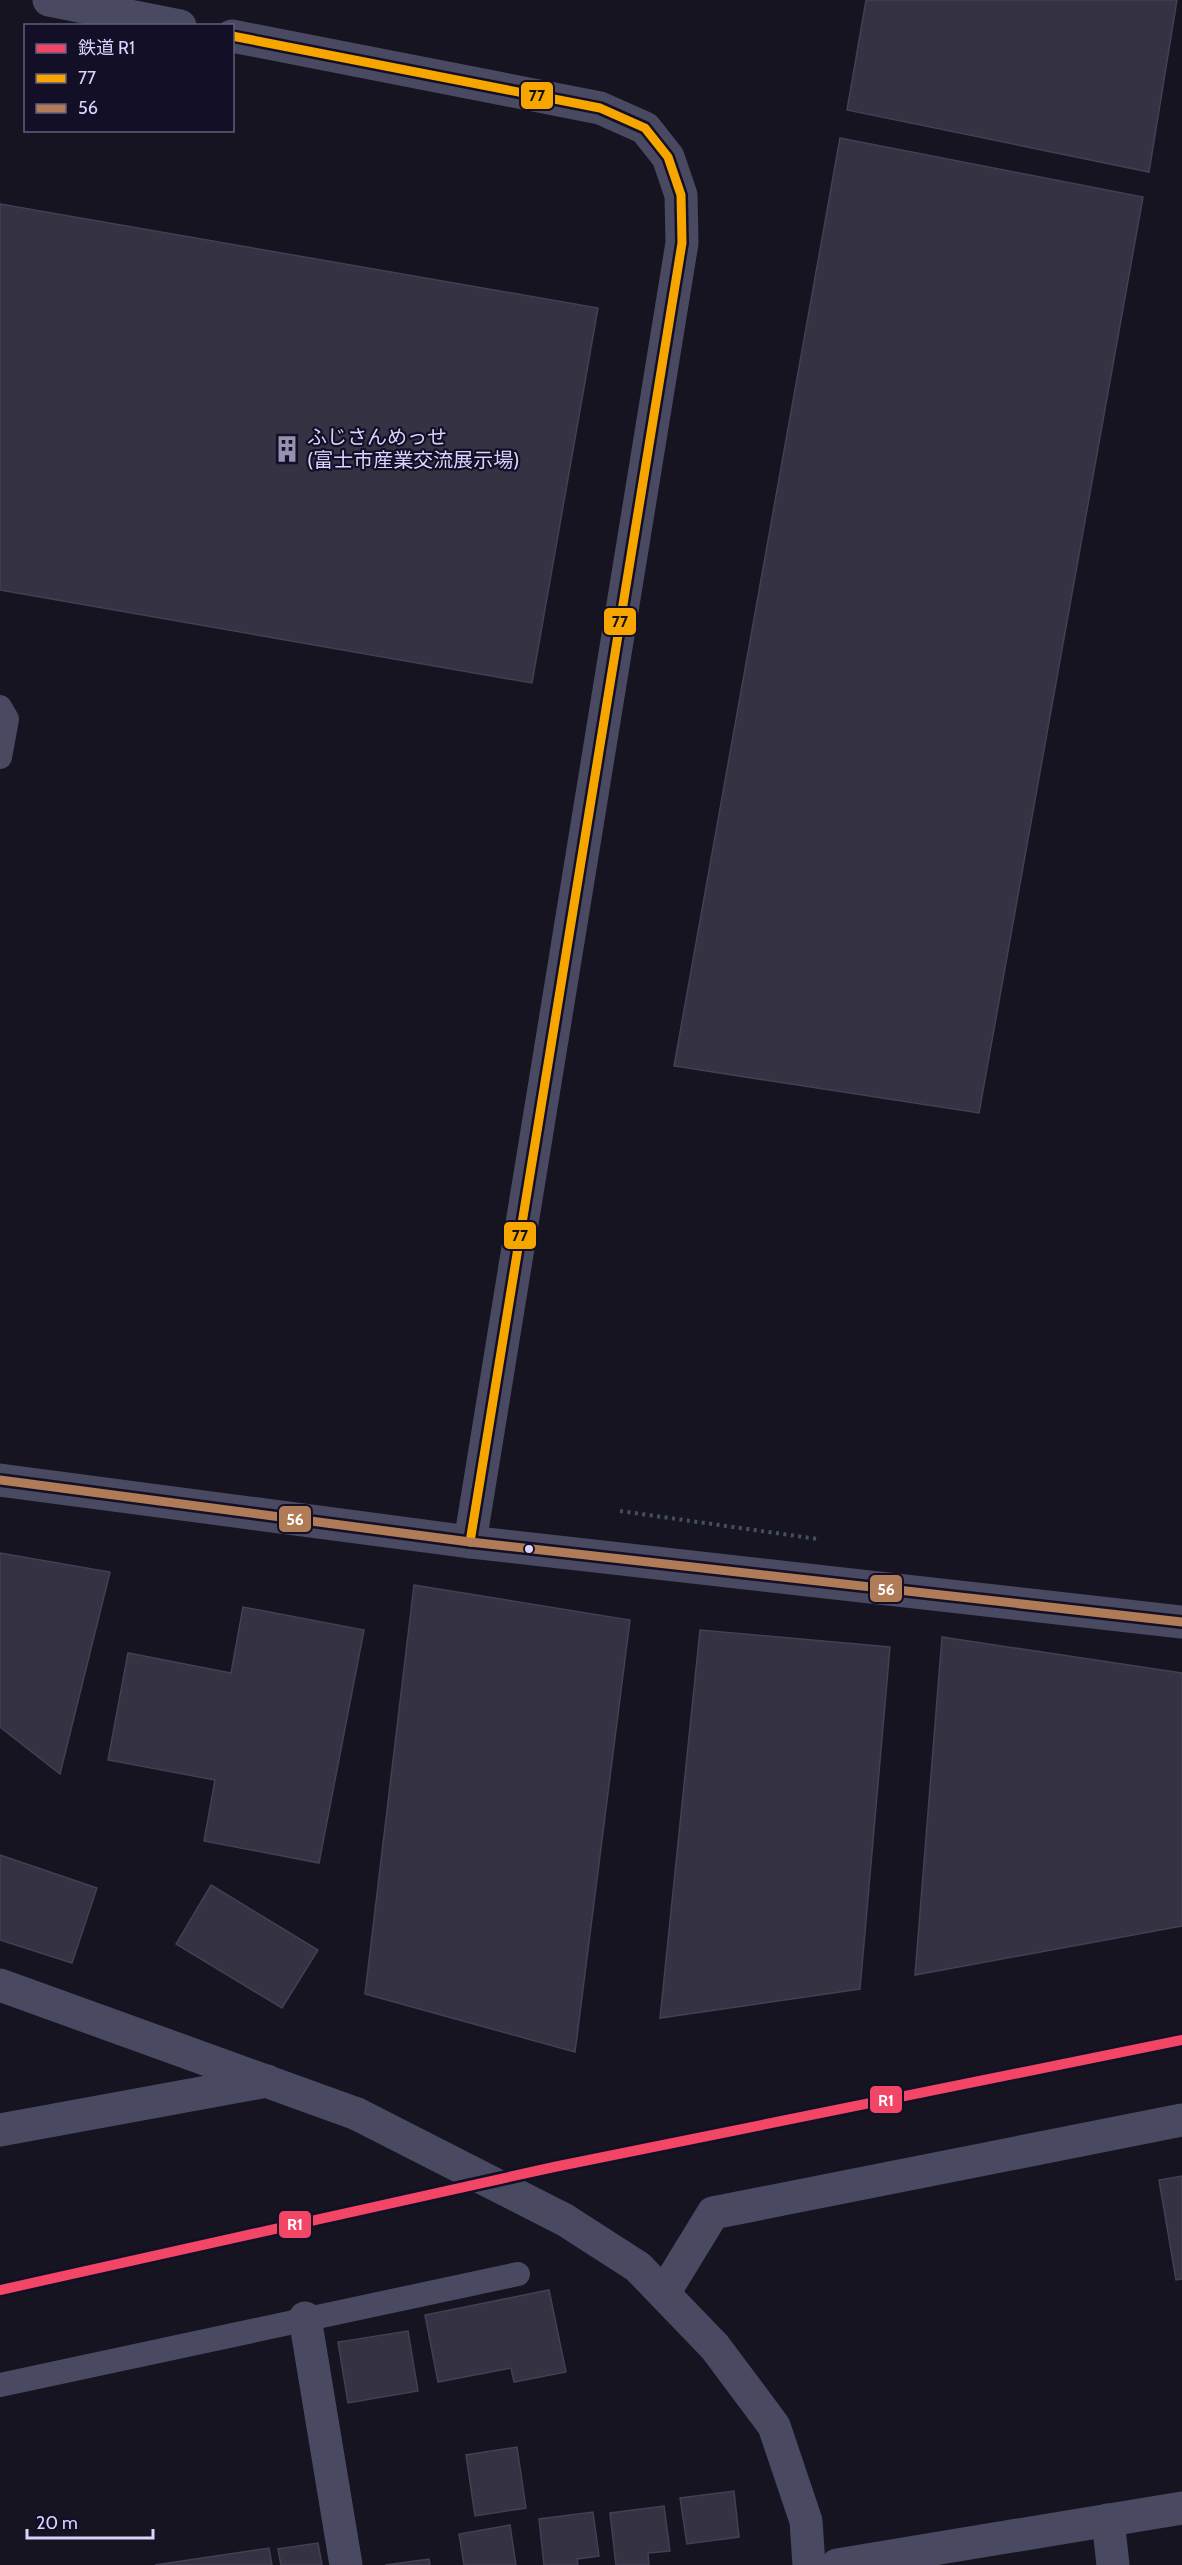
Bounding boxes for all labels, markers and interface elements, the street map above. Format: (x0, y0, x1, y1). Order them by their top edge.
legend (24, 24, 234, 132)
text: 鉄道 R1 (78, 37, 135, 59)
text: 77 (78, 67, 96, 89)
line badge: 77 (520, 81, 554, 110)
text: 77 (529, 86, 546, 105)
text: 56 (78, 97, 98, 119)
place label: ふじさんめっせ (富士市産業交流展示場) (307, 425, 520, 472)
building icon: ふじさんめっせ (富士市産業交流展示場) (272, 434, 302, 464)
line badge: 77 (603, 607, 637, 636)
text: 77 (612, 612, 629, 631)
line badge: 77 (503, 1221, 537, 1250)
text: 77 (512, 1226, 529, 1245)
line badge: 56 (278, 1505, 312, 1533)
text: 56 (286, 1510, 304, 1529)
unlabelled marker (523, 1543, 535, 1555)
line badge: 56 (869, 1574, 903, 1603)
text: 56 (877, 1580, 895, 1599)
line badge: R1 (869, 2085, 903, 2114)
text: R1 (878, 2091, 894, 2110)
line badge: R1 (278, 2210, 312, 2239)
text: R1 (287, 2215, 303, 2234)
scale bar (27, 2502, 153, 2540)
text: 20 m (36, 2512, 78, 2534)

